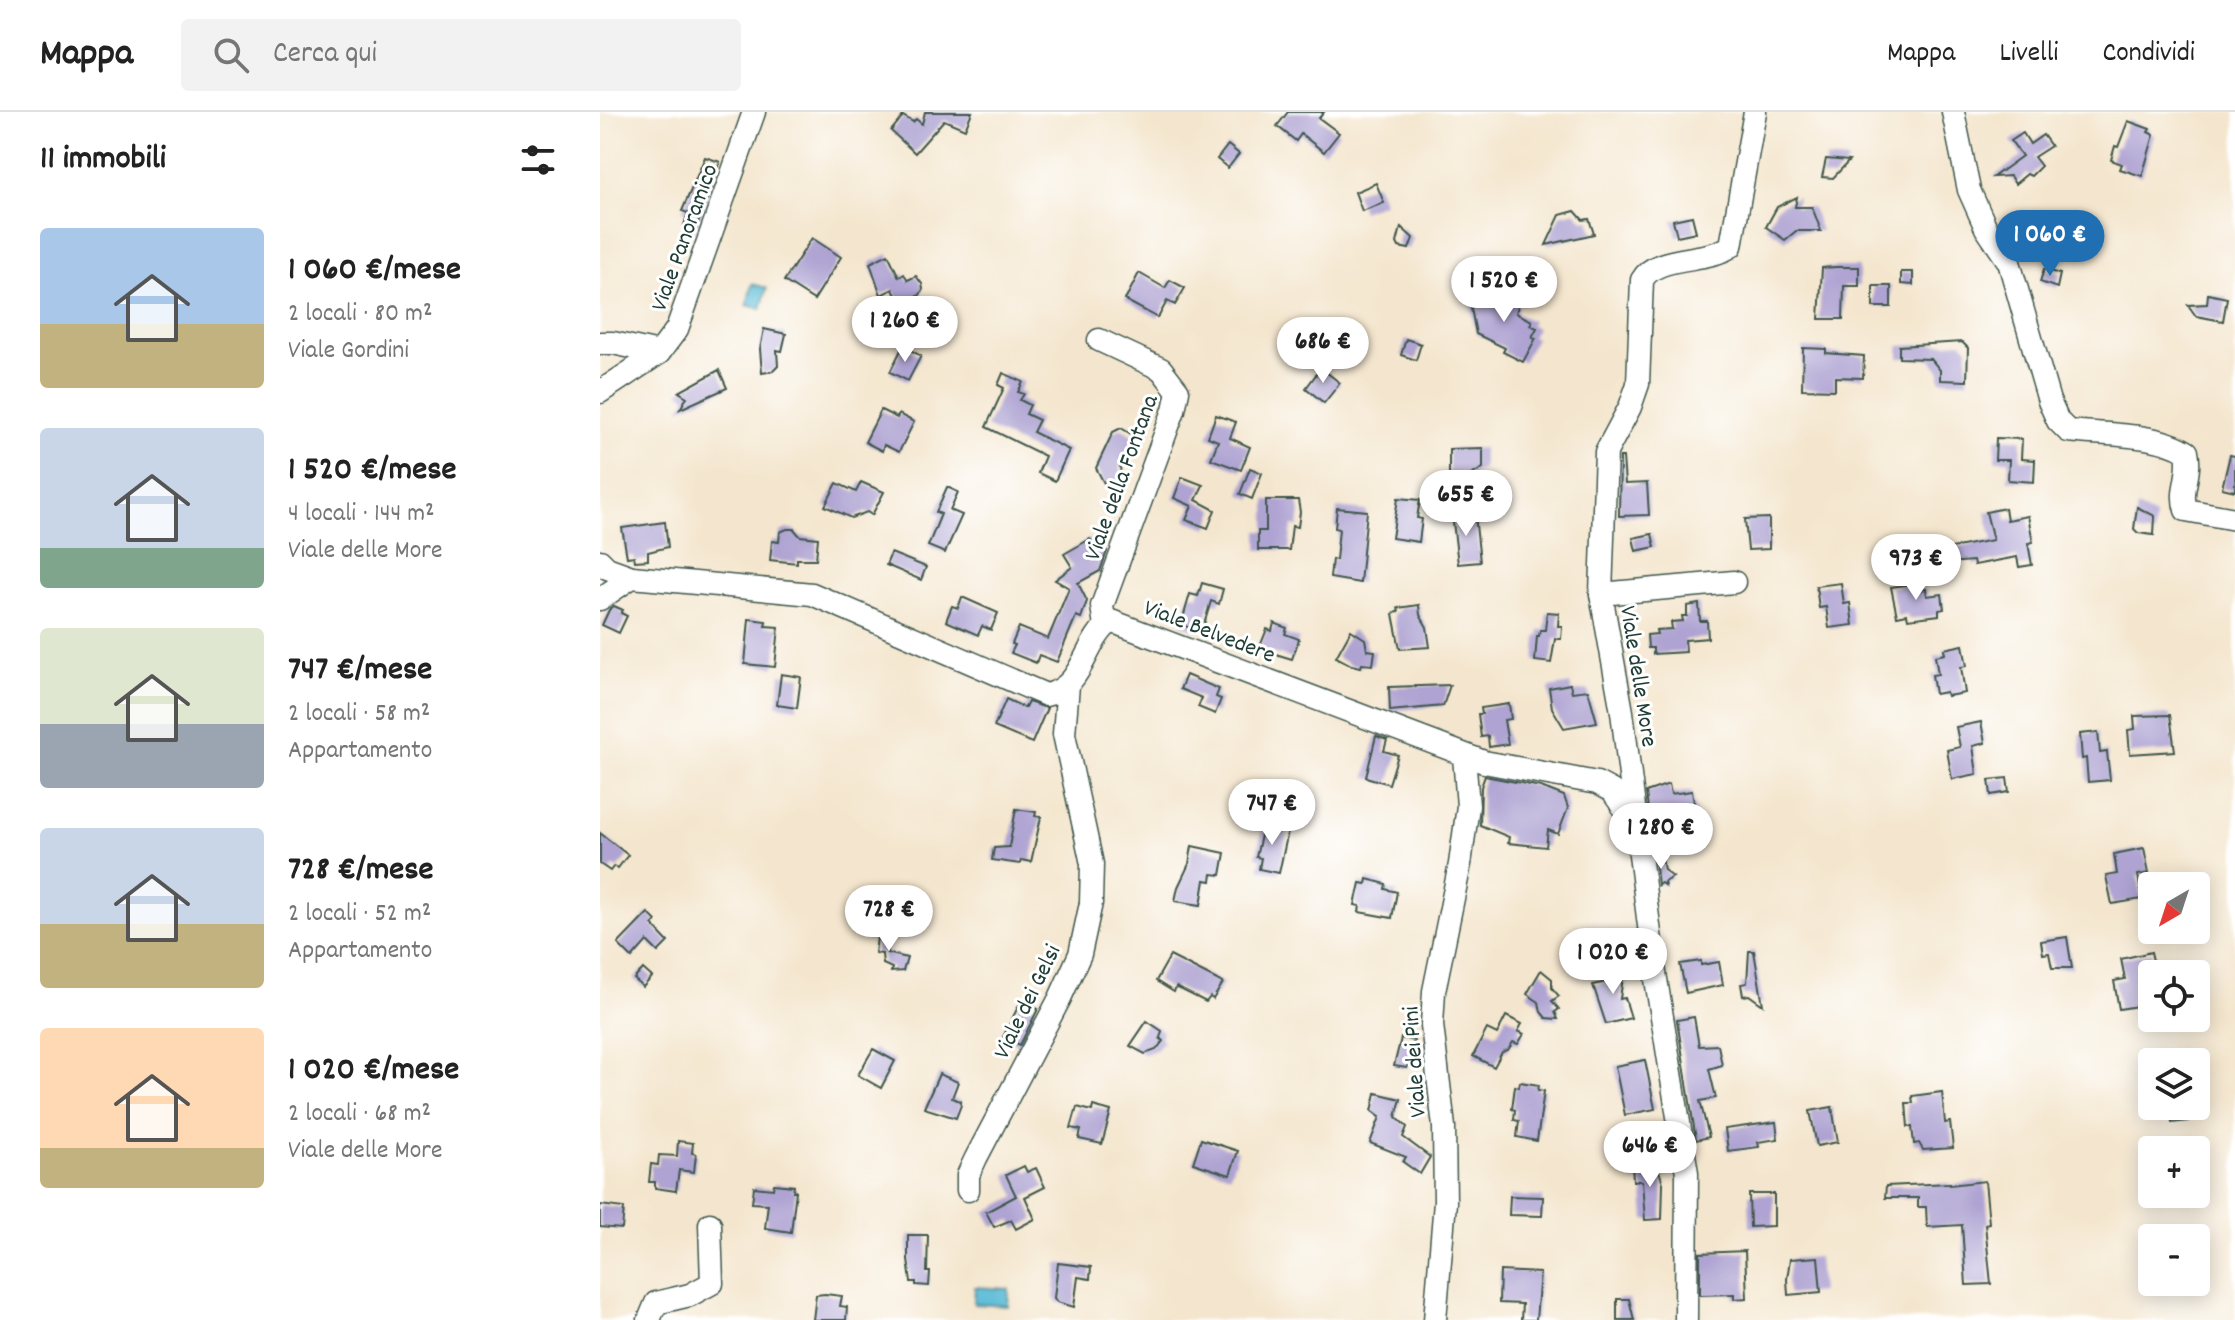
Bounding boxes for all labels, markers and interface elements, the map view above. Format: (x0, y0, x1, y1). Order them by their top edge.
search box (181, 19, 741, 91)
text: Mappa (40, 28, 133, 83)
icon: search (209, 33, 253, 77)
text: Cerca qui (273, 34, 377, 77)
text: Mappa (1887, 35, 1955, 75)
text: Livelli (1999, 35, 2058, 75)
text: Condividi (2102, 35, 2195, 75)
text: 11 immobili (40, 136, 166, 185)
icon: filters (516, 138, 560, 182)
street label: Viale Panoramico (643, 160, 728, 316)
pin: 1 060 € (1976, 210, 2124, 278)
text: 1 060 € (2013, 217, 2087, 254)
text: 1 060 €/mese (288, 247, 461, 296)
pin: 1 520 € (1430, 256, 1578, 324)
icon: home (104, 260, 200, 356)
text: 1 520 € (1469, 263, 1539, 300)
text: 2 locali · 80 m² (288, 296, 432, 333)
pin: 1 260 € (831, 296, 979, 364)
text: 1 260 € (870, 303, 940, 340)
pin: 686 € (1267, 317, 1379, 385)
text: 686 € (1295, 324, 1351, 361)
text: Viale Gordini (288, 333, 409, 370)
street label: Viale della Fontana (1077, 390, 1169, 566)
text: 1 520 €/mese (288, 447, 456, 496)
icon: home (104, 460, 200, 556)
pin: 655 € (1410, 470, 1522, 538)
text: 655 € (1437, 477, 1495, 514)
text: 4 locali · 144 m² (288, 496, 435, 533)
text: Viale delle More (288, 533, 442, 570)
pin: 973 € (1860, 534, 1972, 602)
text: 973 € (1889, 541, 1943, 578)
street label: Viale Belvedere (1138, 592, 1280, 673)
street label: Viale delle More (1609, 603, 1665, 749)
text: 747 €/mese (288, 647, 432, 696)
icon: home (104, 660, 200, 756)
text: 2 locali · 58 m² (288, 696, 430, 733)
text: Appartamento (288, 733, 432, 770)
pin: 747 € (1216, 779, 1328, 847)
text: 747 € (1246, 786, 1298, 823)
pin: 1 280 € (1587, 803, 1735, 871)
text: 1 280 € (1627, 810, 1695, 847)
text: 728 €/mese (288, 847, 434, 896)
icon: home (104, 860, 200, 956)
north arrow (2138, 872, 2210, 944)
map controls (2138, 872, 2210, 1296)
pin: 728 € (833, 885, 945, 953)
text: 728 € (863, 892, 915, 929)
text: 2 locali · 52 m² (288, 896, 431, 933)
pin: 1 020 € (1539, 928, 1687, 996)
text: Appartamento (288, 933, 432, 970)
text: 1 020 € (1577, 935, 1649, 972)
street label: Viale dei Gelsi (986, 939, 1071, 1065)
button: locate (2138, 960, 2210, 1032)
street label: Viale dei Pini (1395, 1005, 1437, 1119)
text: 1 020 €/mese (288, 1047, 459, 1096)
button: layers (2138, 1048, 2210, 1120)
icon: home (104, 1060, 200, 1156)
text: 2 locali · 68 m² (288, 1096, 431, 1133)
pin: 646 € (1594, 1121, 1706, 1189)
text: 646 € (1622, 1128, 1678, 1165)
text: Viale delle More (288, 1133, 442, 1170)
button: + (2138, 1136, 2210, 1208)
button: − (2138, 1224, 2210, 1296)

